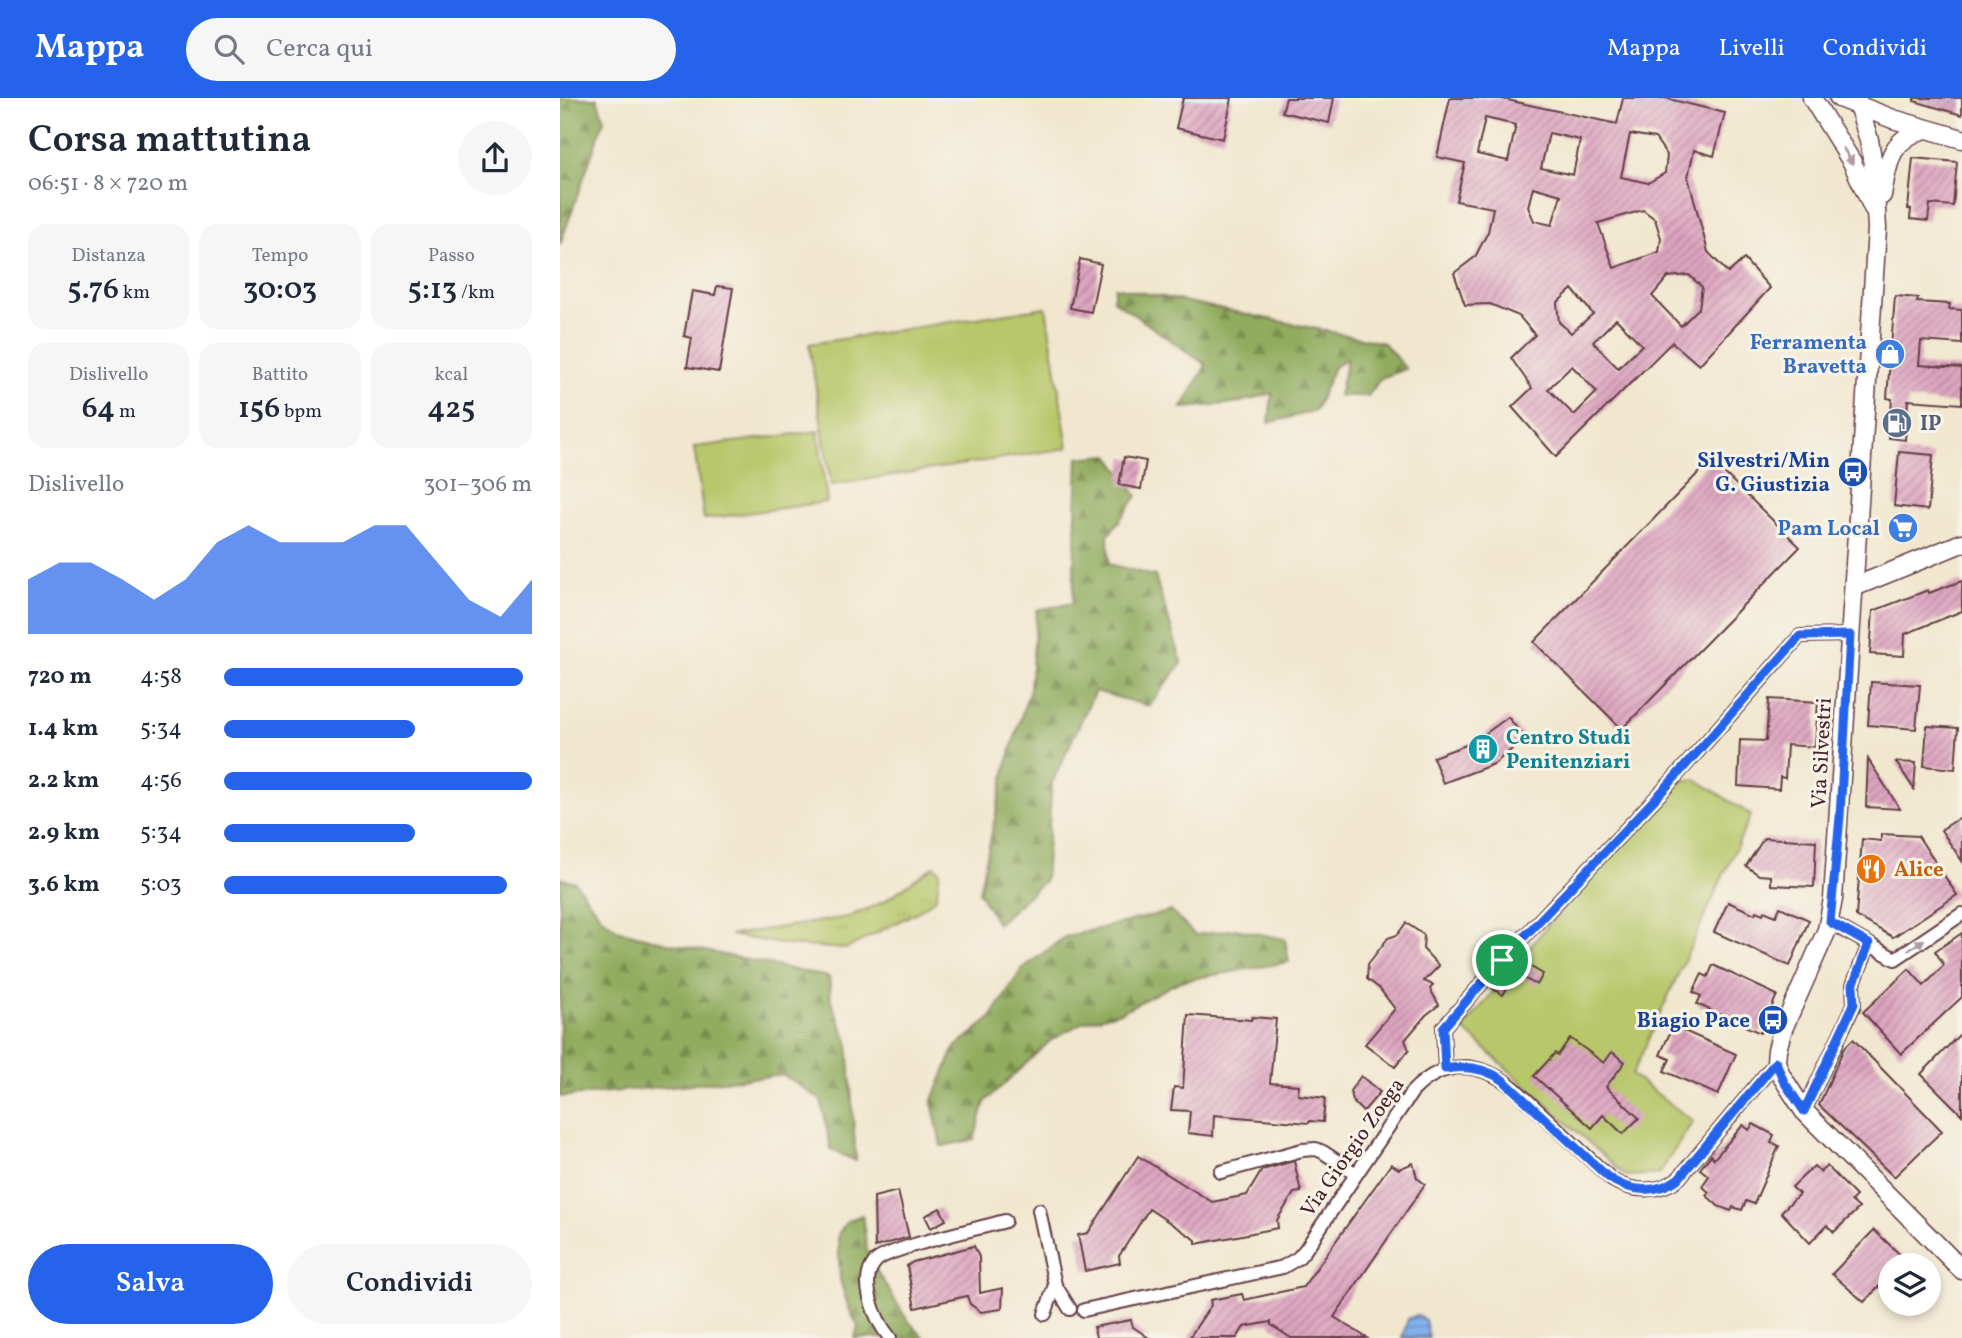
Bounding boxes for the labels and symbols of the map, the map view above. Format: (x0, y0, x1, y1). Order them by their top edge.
one-way arrow (1841, 147, 1854, 166)
place label: Ferramenta Bravetta (1750, 329, 1867, 382)
shop icon: Ferramenta Bravetta (1873, 337, 1907, 371)
fuel station icon: IP (1880, 406, 1914, 440)
place label: IP (1920, 410, 1941, 439)
place label: Silvestri/Min G. Giustizia (1697, 447, 1830, 500)
bus stop icon: Silvestri/Min G. Giustizia (1836, 455, 1870, 489)
supermarket icon: Pam Local (1886, 511, 1920, 545)
place label: Pam Local (1778, 515, 1880, 544)
street label: Via Silvestri (1805, 697, 1840, 809)
place label: Centro Studi Penitenziari (1506, 724, 1631, 777)
building icon: Centro Studi Penitenziari (1466, 732, 1500, 766)
restaurant icon: Alice (1854, 852, 1888, 886)
place label: Alice (1894, 856, 1944, 885)
pin (1472, 930, 1532, 990)
one-way arrow (1906, 938, 1926, 951)
bus stop icon: Biagio Pace (1756, 1003, 1790, 1037)
place label: Biagio Pace (1637, 1007, 1750, 1036)
street label: Via Giorgio Zoega (1294, 1072, 1412, 1223)

